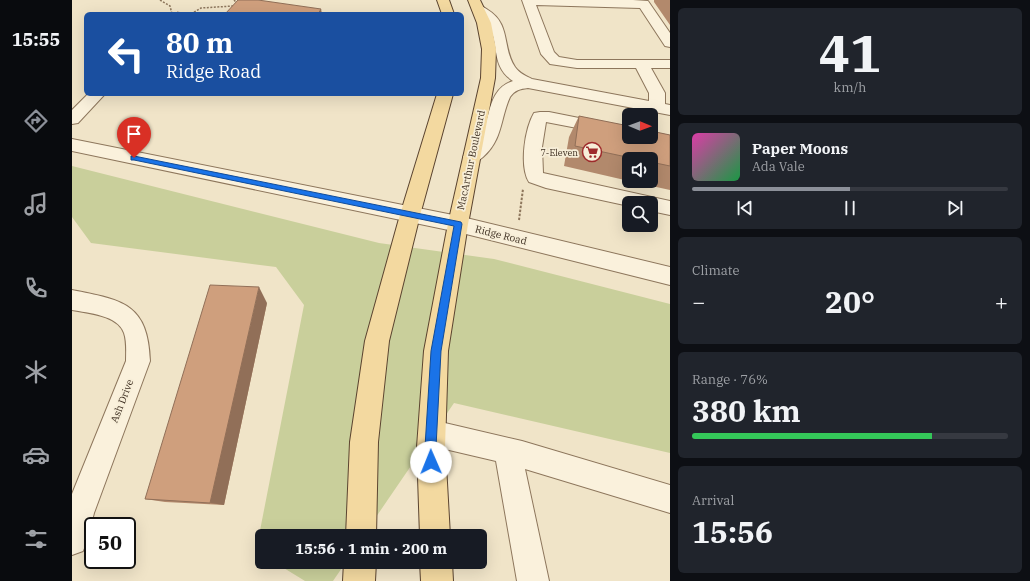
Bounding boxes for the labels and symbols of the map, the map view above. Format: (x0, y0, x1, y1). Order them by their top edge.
north arrow (622, 108, 658, 144)
street label: MacArthur Boulevard (454, 109, 488, 211)
pin (117, 117, 151, 158)
supermarket icon: 7-Eleven (581, 141, 603, 163)
place label: 7-Eleven (540, 147, 578, 158)
street label: Ridge Road (474, 222, 528, 248)
street label: Ash Drive (108, 377, 136, 425)
position arrow (410, 441, 452, 483)
speed limit sign: 50 (84, 517, 136, 569)

